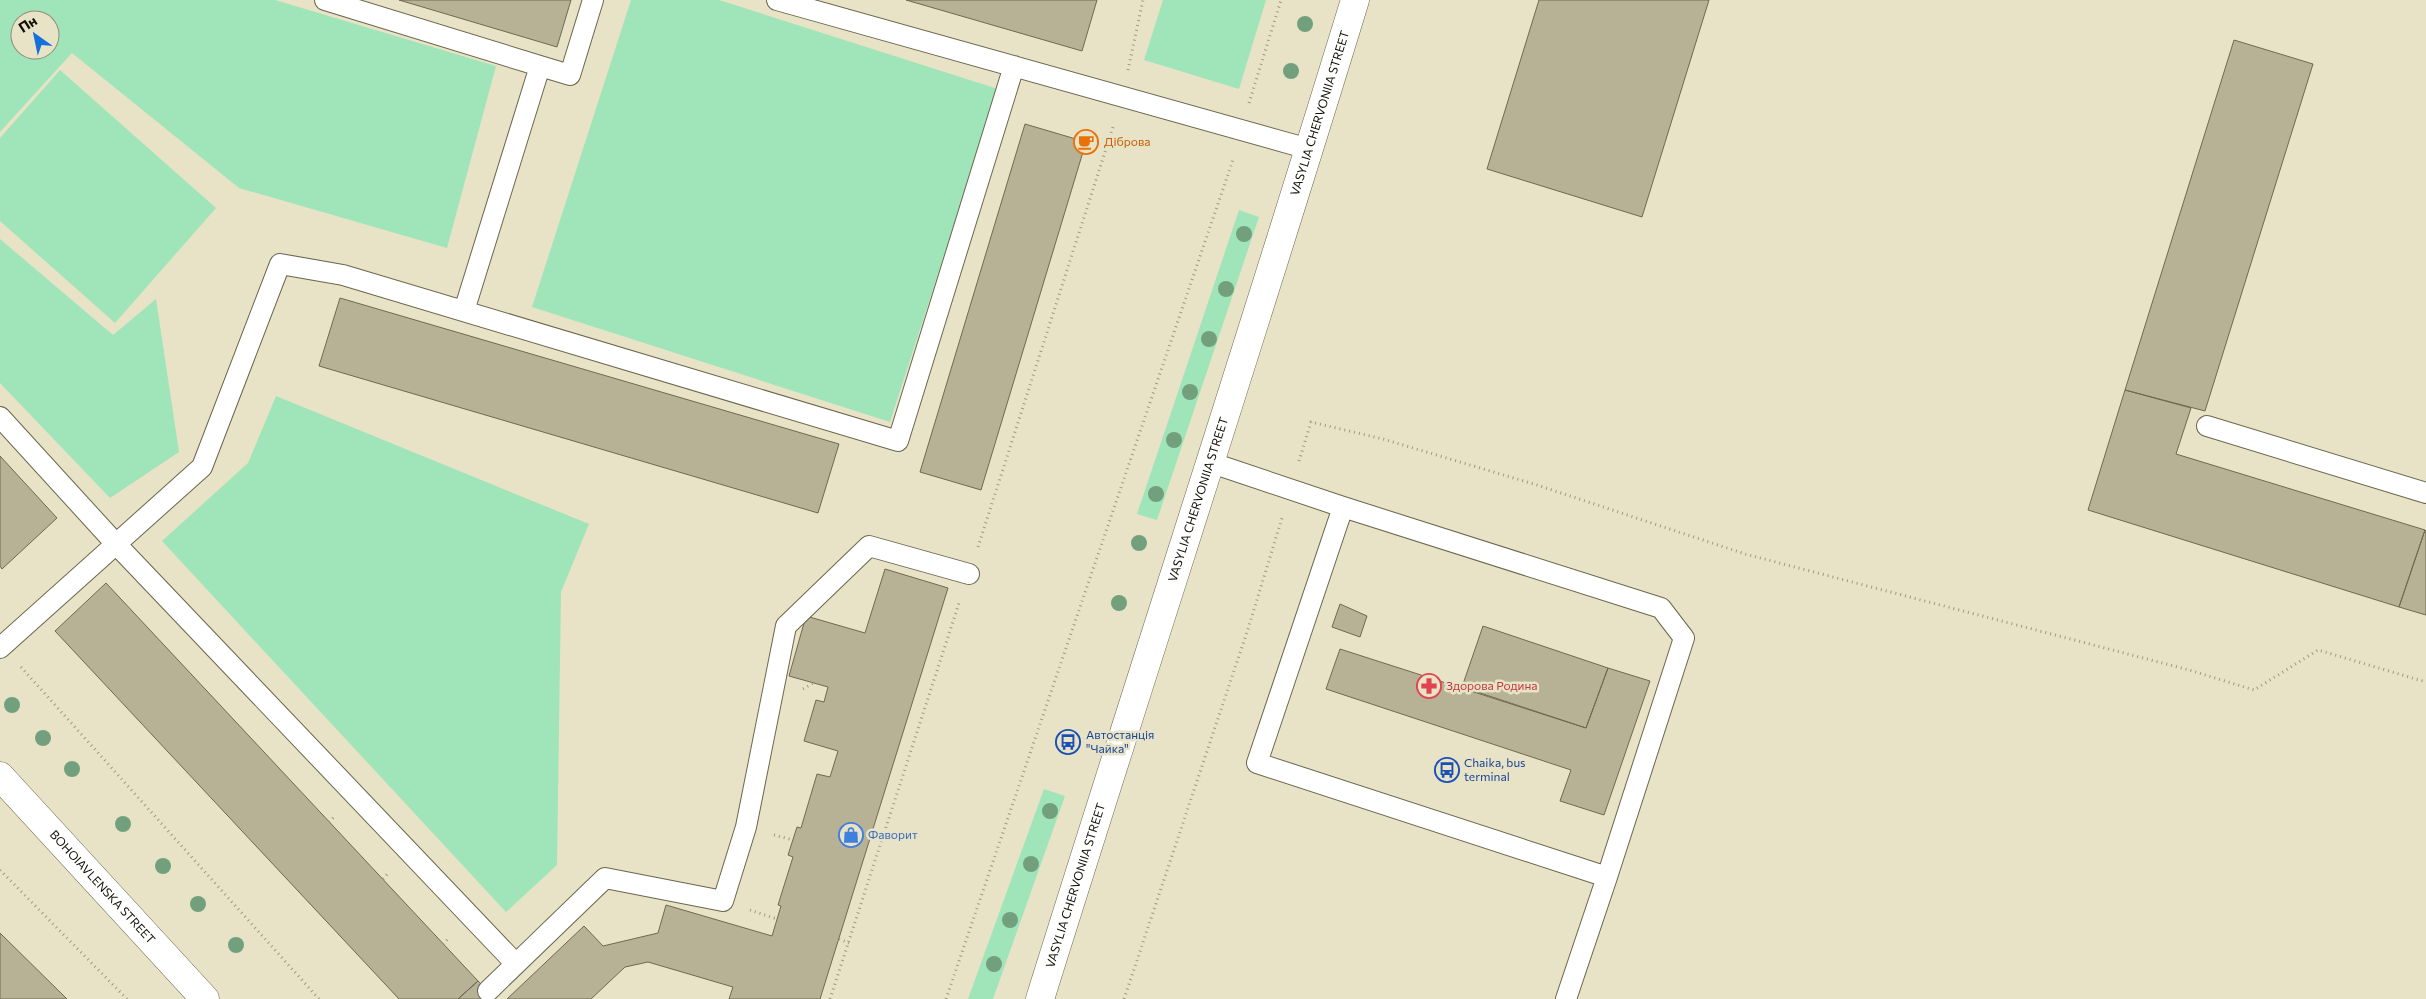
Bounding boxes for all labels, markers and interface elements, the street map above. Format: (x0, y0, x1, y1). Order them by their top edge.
north arrow (10, 10, 60, 60)
text: Пн (15, 11, 40, 36)
street label: VASYLIA CHERVONIIA STREET (1287, 28, 1351, 197)
cafe icon: Діброва (1073, 129, 1099, 155)
place label: Діброва (1104, 134, 1151, 148)
street label: VASYLIA CHERVONIIA STREET (1165, 415, 1230, 583)
pharmacy icon: Здорова Родина (1416, 673, 1442, 699)
place label: Здорова Родина (1446, 678, 1538, 692)
place label: Автостанція "Чайка" (1086, 727, 1154, 755)
bus stop icon: Автостанція "Чайка" (1055, 729, 1081, 755)
place label: Chaika, bus terminal (1464, 755, 1526, 783)
bus stop icon: Chaika, bus terminal (1434, 757, 1460, 783)
street label: VASYLIA CHERVONIIA STREET (1042, 801, 1107, 969)
shop icon: Фаворит (838, 822, 864, 848)
street label: BOHOIAVLENSKA STREET (47, 827, 159, 946)
place label: Фаворит (868, 827, 918, 841)

